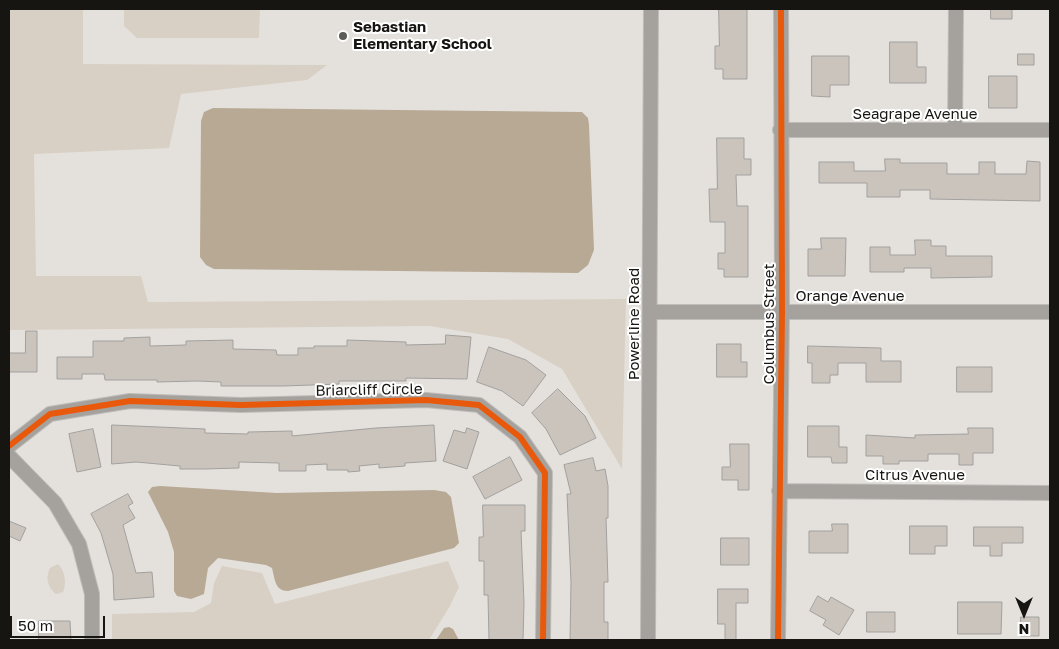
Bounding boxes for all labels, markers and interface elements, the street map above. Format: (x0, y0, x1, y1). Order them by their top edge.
place label: Sebastian Elementary School (353, 18, 492, 53)
marker: Sebastian Elementary School (337, 30, 349, 42)
street label: Seagrape Avenue (853, 105, 977, 123)
street label: Columbus Street (760, 264, 778, 384)
street label: Powerline Road (625, 268, 643, 380)
street label: Orange Avenue (795, 287, 905, 305)
street label: Briarcliff Circle (315, 380, 423, 400)
street label: Citrus Avenue (865, 466, 965, 484)
north arrow (999, 589, 1049, 639)
scale bar (12, 606, 108, 638)
text: 50 m (18, 616, 53, 634)
text: N (1019, 621, 1029, 638)

